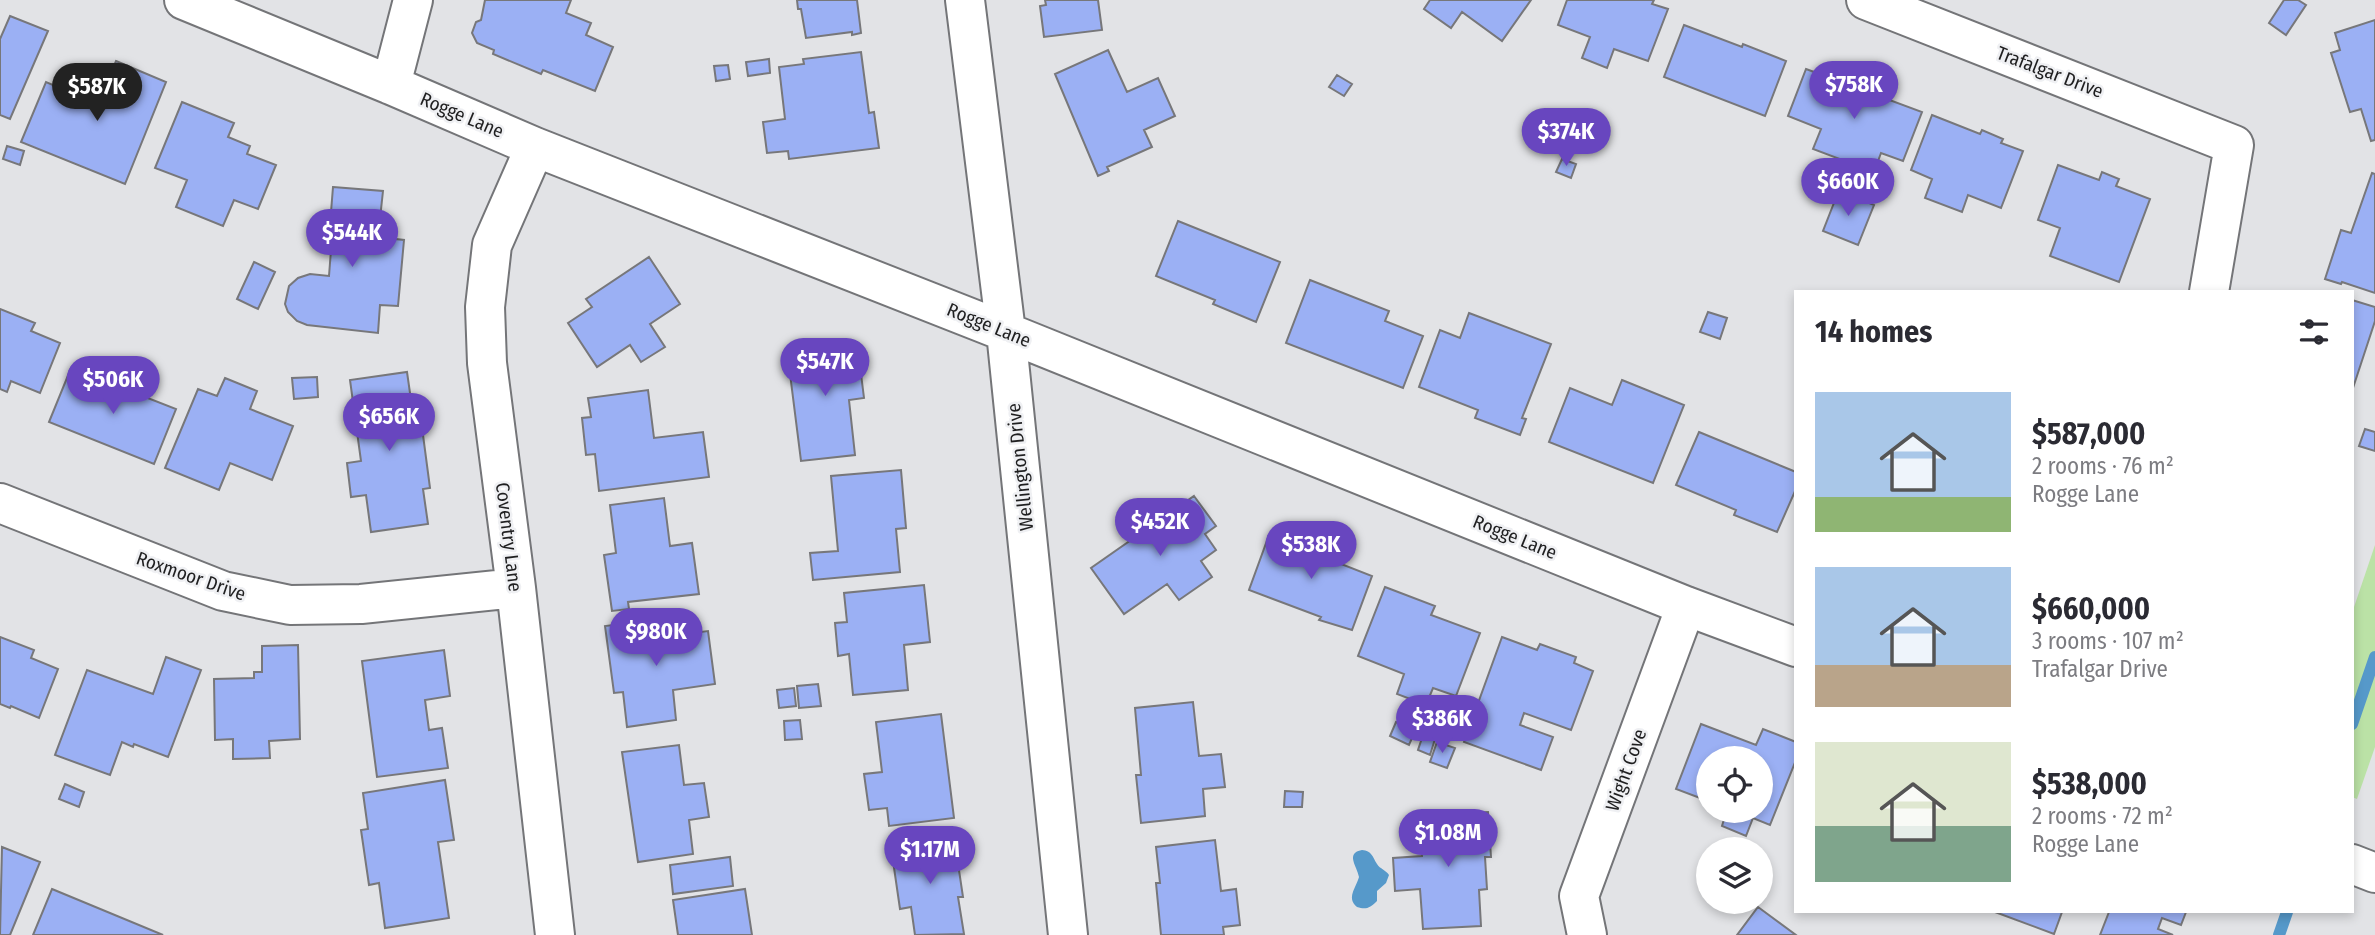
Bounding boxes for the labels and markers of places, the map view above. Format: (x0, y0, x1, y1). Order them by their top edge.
pin: $758K (1805, 61, 1903, 121)
pin: $587K (48, 64, 146, 123)
pin: $374K (1517, 108, 1615, 168)
pin: $660K (1799, 158, 1897, 218)
pin: $544K (303, 210, 401, 269)
pin: $547K (776, 338, 874, 398)
pin: $506K (64, 356, 162, 416)
pin: $656K (340, 393, 438, 453)
pin: $452K (1111, 498, 1209, 558)
pin: $538K (1262, 522, 1360, 581)
pin: $980K (607, 608, 705, 668)
pin: $386K (1393, 696, 1491, 755)
pin: $1.08M (1391, 810, 1505, 869)
pin: $1.17M (873, 826, 987, 886)

